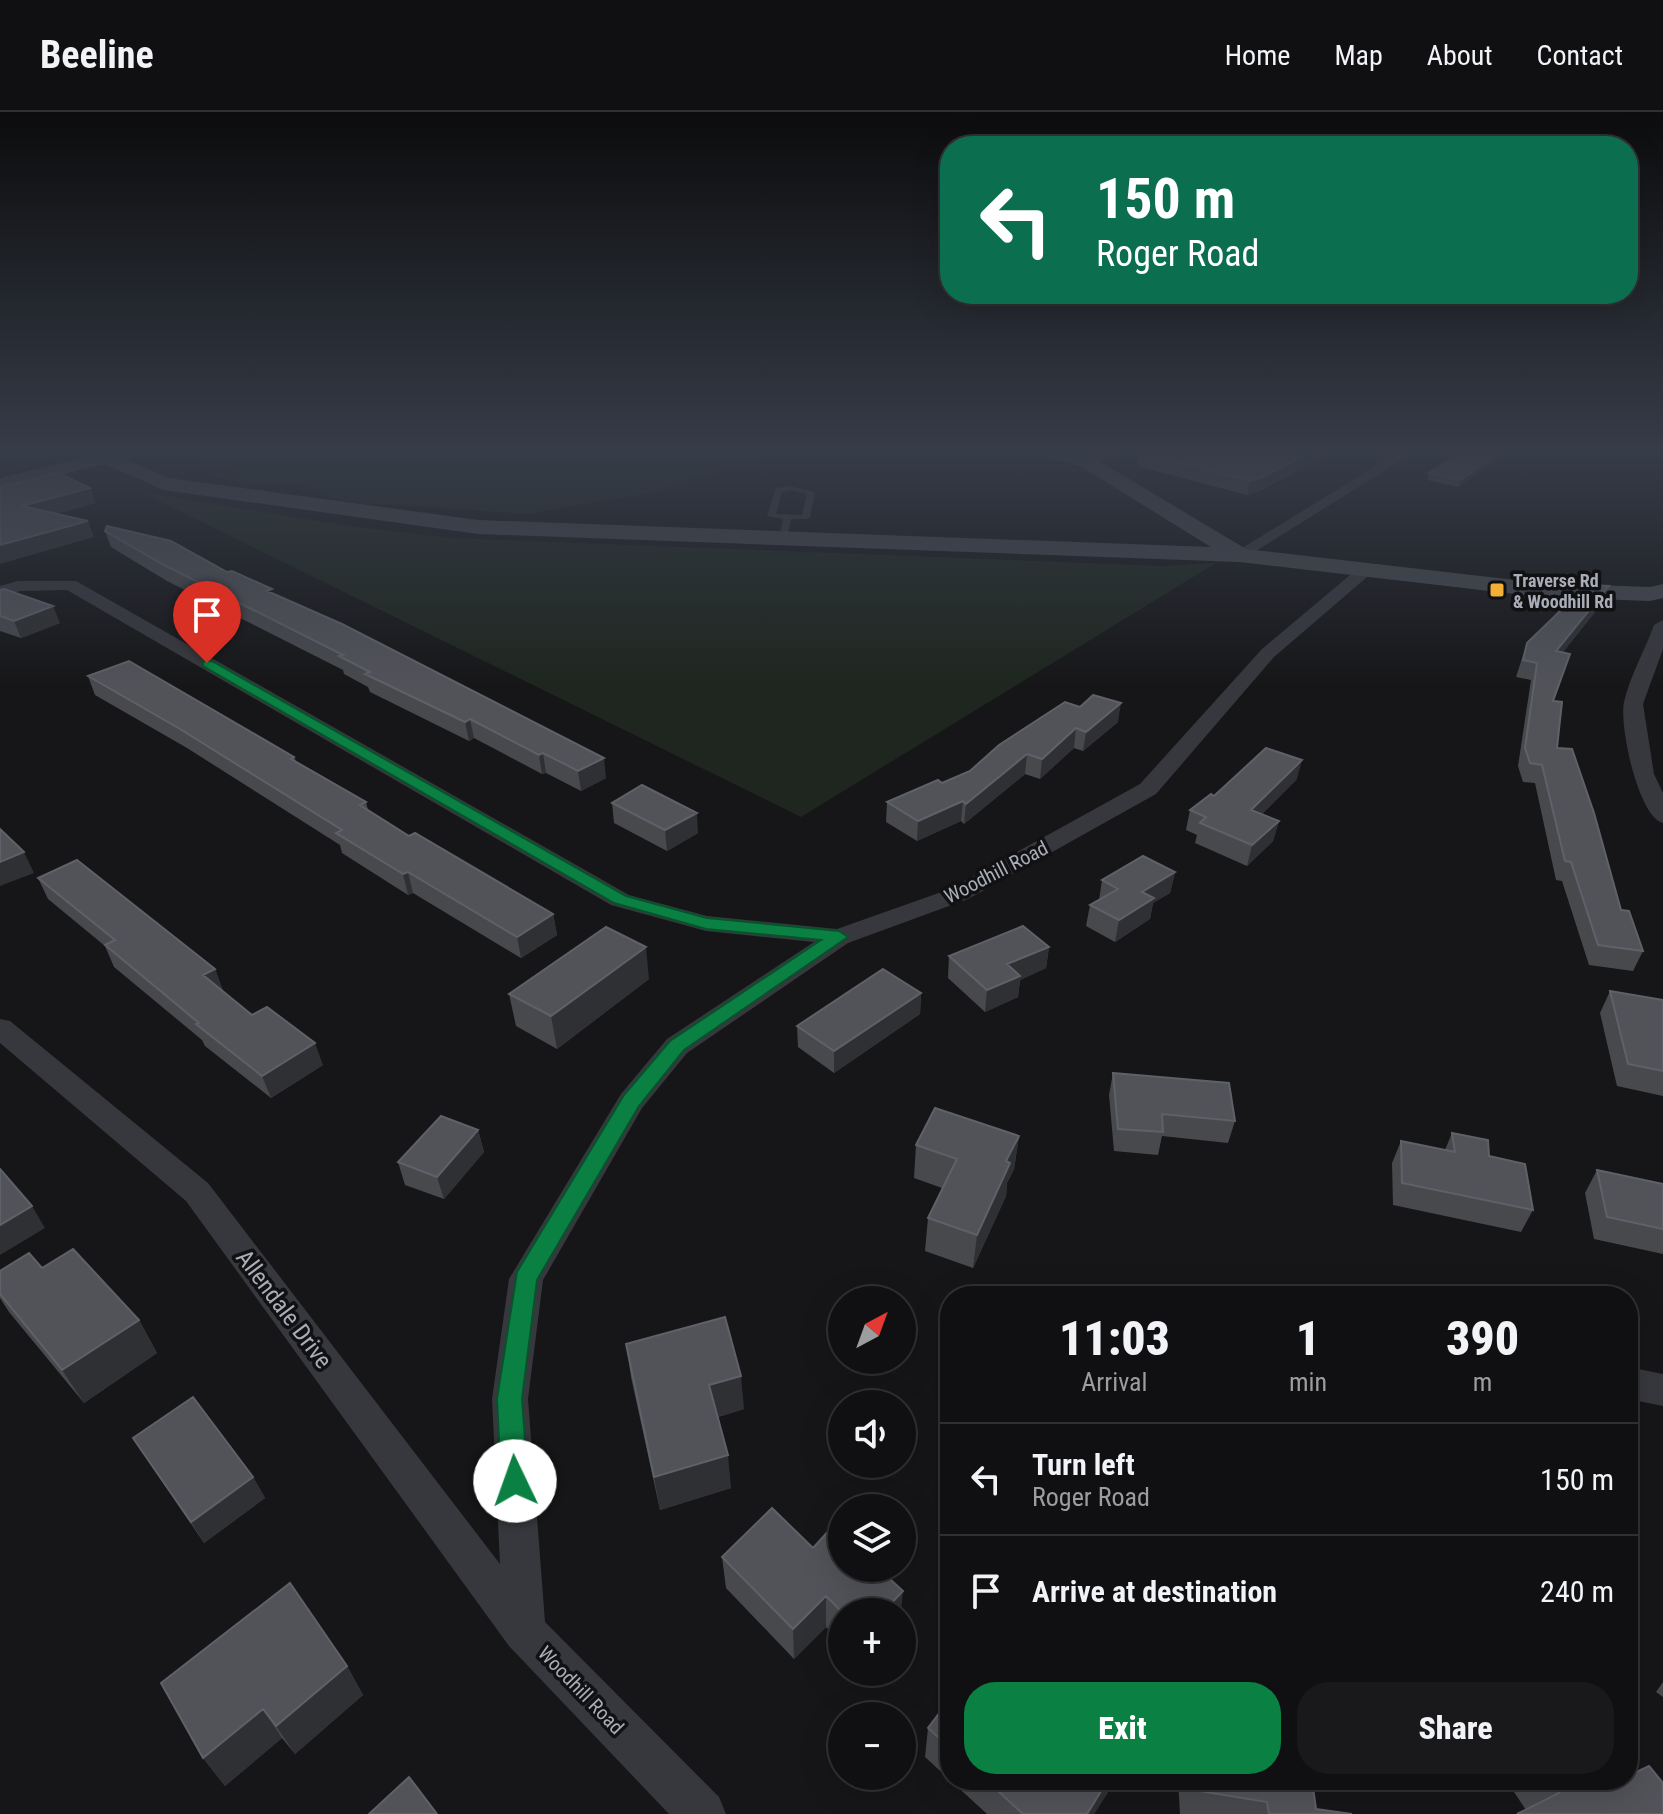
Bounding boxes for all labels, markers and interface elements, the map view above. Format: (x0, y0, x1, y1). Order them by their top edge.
text: Beeline (40, 33, 154, 77)
text: Home (1225, 39, 1290, 72)
text: Map (1334, 39, 1383, 72)
text: About (1427, 39, 1493, 72)
text: Contact (1537, 39, 1623, 72)
text: 150 m (1096, 166, 1235, 232)
icon: left (964, 168, 1068, 272)
text: Roger Road (1096, 233, 1259, 275)
place label: Traverse Rd & Woodhill Rd (1513, 570, 1613, 612)
pin (173, 581, 241, 663)
marker: Traverse Rd & Woodhill Rd (1488, 581, 1506, 599)
icon: arrive (185, 593, 229, 637)
street label: Woodhill Road (940, 836, 1052, 908)
street label: Allendale Drive (230, 1244, 338, 1374)
north arrow (828, 1286, 916, 1374)
map controls (828, 1286, 916, 1790)
text: 11:03 (1059, 1310, 1170, 1367)
text: 1 (1296, 1310, 1320, 1367)
text: 390 (1446, 1310, 1519, 1367)
text: Arrival (1081, 1367, 1148, 1397)
text: min (1289, 1367, 1327, 1397)
text: m (1473, 1367, 1492, 1397)
button: sound (828, 1390, 916, 1478)
position arrow (473, 1439, 557, 1523)
text: Turn left (1032, 1447, 1135, 1482)
icon: left (964, 1457, 1008, 1501)
text: 150 m (1540, 1462, 1614, 1497)
text: Roger Road (1032, 1482, 1150, 1512)
button: layers (828, 1494, 916, 1582)
icon: arrive (964, 1569, 1008, 1613)
text: Arrive at destination (1032, 1574, 1277, 1609)
text: 240 m (1540, 1574, 1614, 1609)
button: + (828, 1598, 916, 1686)
street label: Woodhill Road (533, 1641, 629, 1739)
button: Exit (964, 1682, 1281, 1774)
button: Share (1297, 1682, 1614, 1774)
button: − (828, 1702, 916, 1790)

